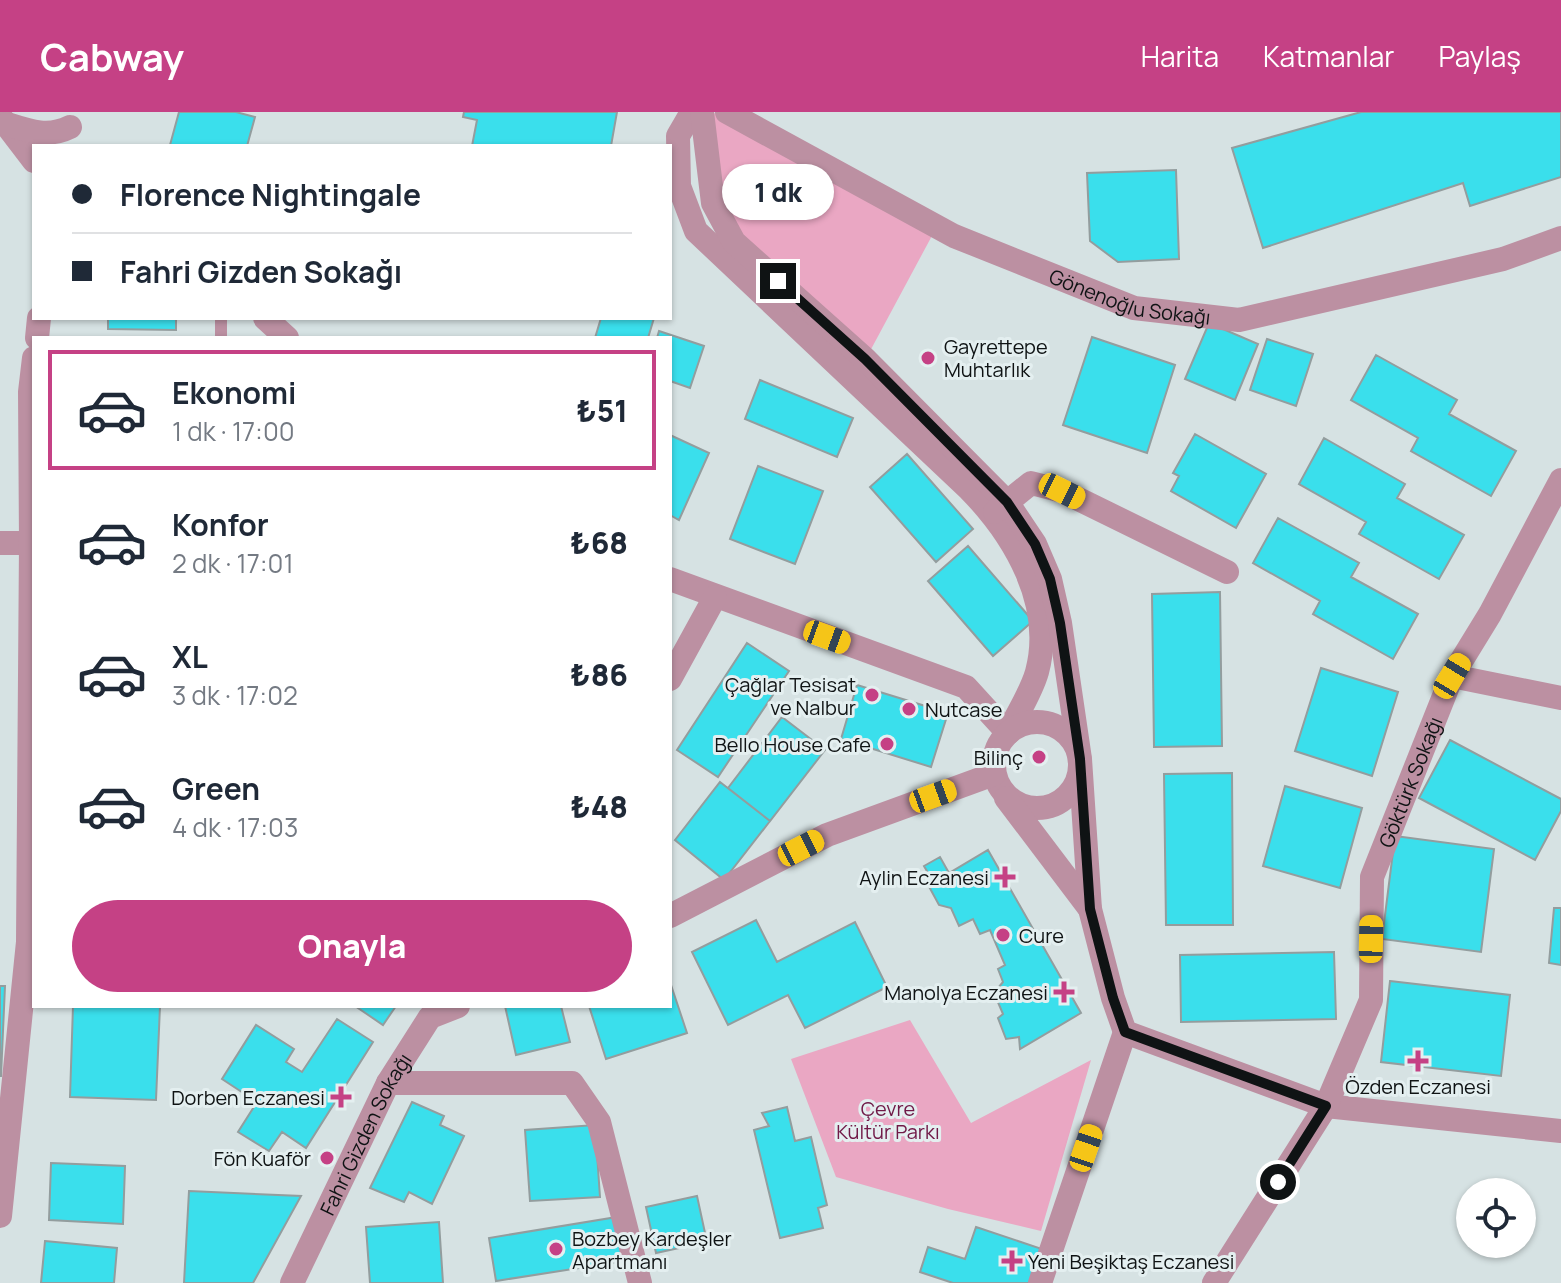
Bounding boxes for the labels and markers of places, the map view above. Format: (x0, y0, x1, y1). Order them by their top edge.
place label: Gayrettepe Muhtarlık (944, 333, 1048, 383)
marker: Gayrettepe Muhtarlık (919, 349, 937, 367)
place label: Çağlar Tesisat ve Nalbur (725, 671, 856, 721)
marker: Çağlar Tesisat ve Nalbur (863, 686, 881, 704)
place label: Nutcase (925, 696, 1002, 723)
marker: Nutcase (900, 700, 918, 718)
place label: Bello House Cafe (714, 731, 871, 758)
marker: Bello House Cafe (878, 735, 896, 753)
place label: Bilinç (974, 744, 1023, 771)
marker: Bilinç (1030, 748, 1048, 766)
place label: Aylin Eczanesi (859, 864, 989, 891)
marker: Aylin Eczanesi (996, 868, 1014, 886)
place label: Cure (1019, 922, 1064, 949)
marker: Cure (994, 926, 1012, 944)
place label: Manolya Eczanesi (884, 979, 1048, 1006)
marker: Manolya Eczanesi (1055, 983, 1073, 1001)
marker: Özden Eczanesi (1409, 1052, 1427, 1070)
place label: Özden Eczanesi (1345, 1073, 1491, 1100)
place label: Dorben Eczanesi (171, 1084, 325, 1111)
marker: Dorben Eczanesi (332, 1088, 350, 1106)
place label: Fön Kuaför (214, 1145, 311, 1172)
marker: Fön Kuaför (318, 1149, 336, 1167)
place label: Bozbey Kardeşler Apartmanı (572, 1225, 732, 1275)
marker: Bozbey Kardeşler Apartmanı (547, 1240, 565, 1258)
place label: Yeni Beşiktaş Eczanesi (1028, 1248, 1234, 1275)
marker: Yeni Beşiktaş Eczanesi (1003, 1252, 1021, 1270)

